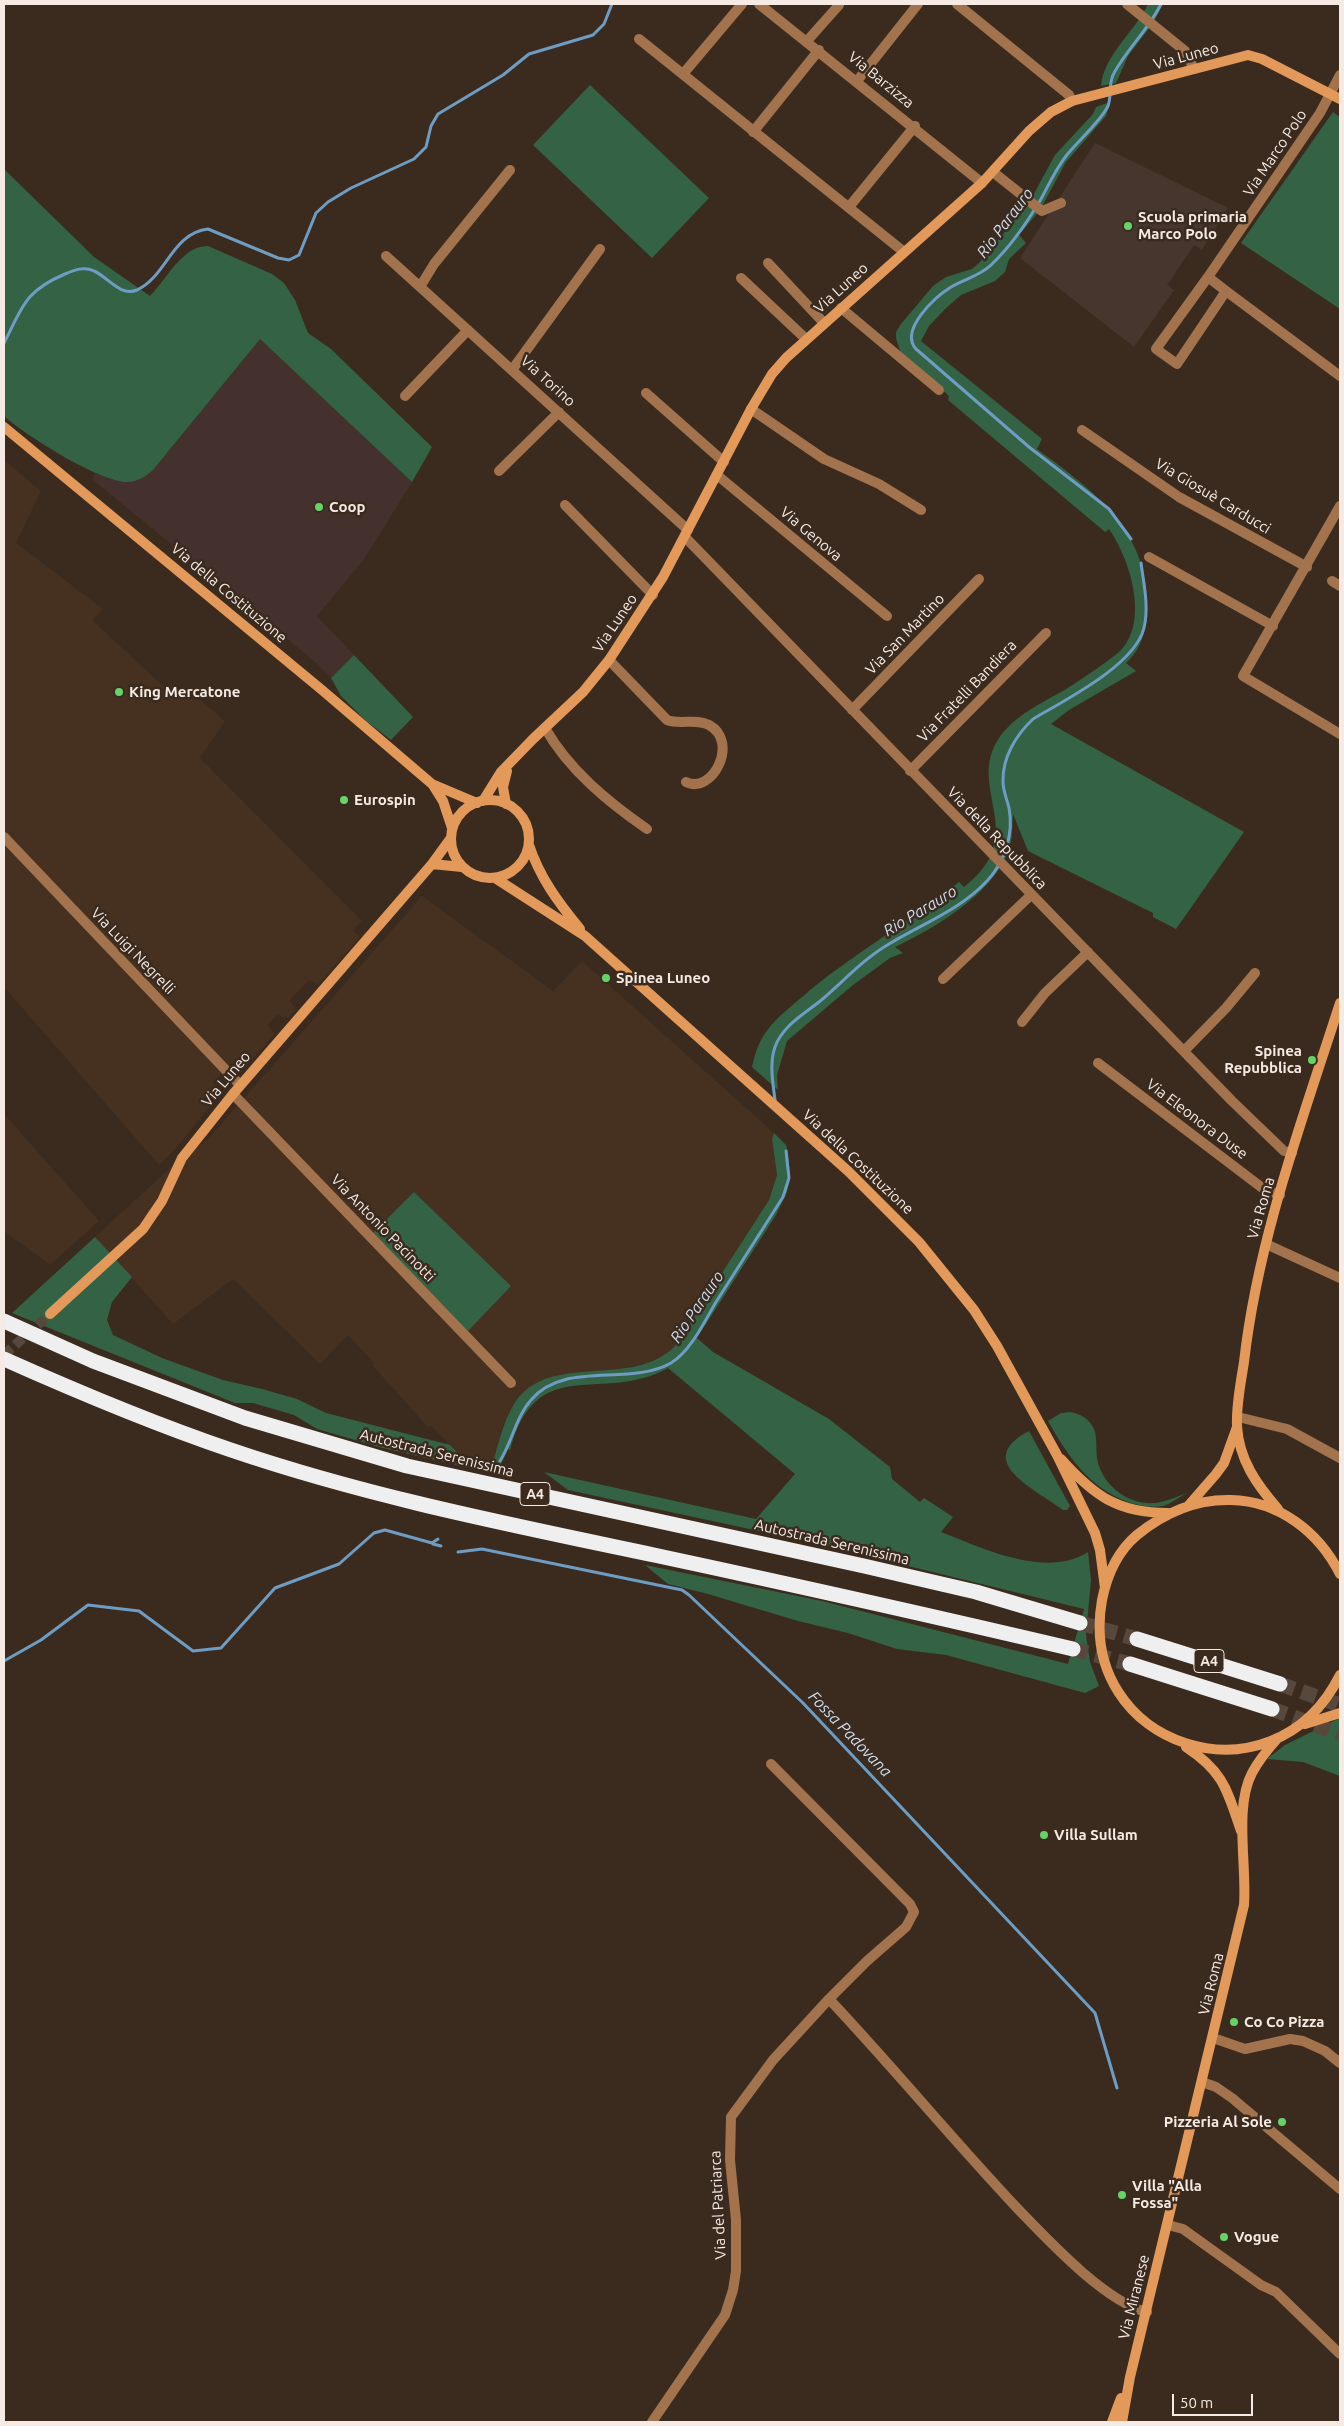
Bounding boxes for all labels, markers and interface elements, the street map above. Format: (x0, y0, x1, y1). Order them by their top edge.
street label: Via Luneo (1151, 39, 1221, 73)
street label: Via Barzizza (844, 48, 918, 112)
street label: Via Marco Polo (1239, 106, 1311, 200)
water label: Rio Parauro (973, 184, 1037, 262)
place label: Scuola primaria Marco Polo (1138, 208, 1247, 243)
marker: Scuola primaria Marco Polo (1122, 220, 1134, 232)
street label: Via Luneo (810, 259, 872, 317)
street label: Via Torino (517, 352, 579, 410)
street label: Via Giosuè Carducci (1152, 454, 1274, 538)
place label: Coop (329, 498, 365, 516)
marker: Coop (313, 501, 325, 513)
street label: Via Genova (776, 503, 846, 565)
street label: Via della Costituzione (167, 539, 291, 647)
street label: Via Luneo (589, 590, 641, 656)
street label: Via San Martino (862, 590, 948, 678)
street label: Via Fratelli Bandiera (914, 636, 1020, 746)
place label: King Mercatone (129, 683, 240, 701)
marker: King Mercatone (113, 686, 125, 698)
street label: Via della Repubblica (943, 783, 1051, 893)
place label: Eurospin (354, 791, 416, 809)
marker: Eurospin (338, 794, 350, 806)
water label: Rio Parauro (880, 882, 960, 940)
street label: Via Luigi Negrelli (87, 904, 179, 998)
place label: Spinea Luneo (616, 969, 710, 987)
marker: Spinea Luneo (600, 972, 612, 984)
place label: Spinea Repubblica (1224, 1042, 1302, 1077)
street label: Via Luneo (198, 1048, 254, 1110)
marker: Spinea Repubblica (1306, 1054, 1318, 1066)
street label: Via Eleonora Duse (1143, 1075, 1251, 1163)
street label: Via della Costituzione (799, 1106, 917, 1218)
street label: Via Antonio Pacinotti (327, 1171, 439, 1285)
street label: Via Roma (1244, 1175, 1278, 1241)
water label: Rio Parauro (666, 1268, 728, 1346)
street label: Autostrada Serenissima (358, 1425, 516, 1481)
road number: A4 (520, 1482, 550, 1506)
street label: Autostrada Serenissima (753, 1515, 911, 1569)
road number: A4 (1194, 1650, 1224, 1672)
water label: Fossa Padovana (804, 1687, 896, 1781)
place label: Villa Sullam (1054, 1826, 1138, 1844)
marker: Villa Sullam (1038, 1829, 1050, 1841)
street label: Via Roma (1195, 1951, 1227, 2017)
place label: Co Co Pizza (1244, 2013, 1324, 2031)
marker: Co Co Pizza (1228, 2016, 1240, 2028)
place label: Pizzeria Al Sole (1164, 2113, 1272, 2131)
marker: Pizzeria Al Sole (1276, 2116, 1288, 2128)
street label: Via del Patriarca (706, 2150, 730, 2260)
place label: Villa "Alla Fossa" (1132, 2177, 1202, 2212)
marker: Villa "Alla Fossa" (1116, 2189, 1128, 2201)
place label: Vogue (1234, 2228, 1279, 2246)
marker: Vogue (1218, 2231, 1230, 2243)
street label: Via Miranese (1115, 2253, 1153, 2341)
scale bar (1174, 2384, 1255, 2416)
text: 50 m (1180, 2394, 1213, 2411)

